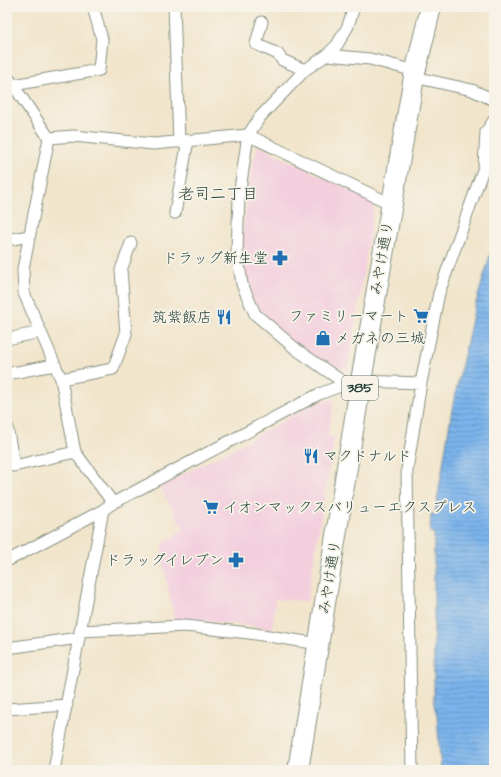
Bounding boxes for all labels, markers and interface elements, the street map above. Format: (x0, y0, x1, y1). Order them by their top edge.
district label: 老司二丁目 (178, 183, 258, 205)
street label: みやけ通り (365, 219, 399, 297)
place label: ドラッグ新生堂 (163, 248, 268, 269)
pharmacy icon: ドラッグ新生堂 (271, 249, 289, 267)
place label: ファミリーマート (289, 306, 409, 327)
place label: 筑紫飯店 (152, 307, 212, 328)
supermarket icon: ファミリーマート (412, 307, 430, 325)
restaurant icon: 筑紫飯店 (215, 308, 233, 326)
place label: メガネの三城 (335, 328, 425, 349)
shop icon: メガネの三城 (314, 329, 332, 347)
road number: 385 (342, 376, 378, 400)
place label: マクドナルド (323, 446, 412, 467)
restaurant icon: マクドナルド (302, 447, 320, 465)
place label: イオンマックスバリューエクスプレス (223, 497, 477, 518)
supermarket icon: イオンマックスバリューエクスプレス (202, 498, 220, 516)
street label: みやけ通り (314, 538, 346, 616)
place label: ドラッグイレブン (106, 550, 224, 571)
pharmacy icon: ドラッグイレブン (227, 551, 245, 569)

